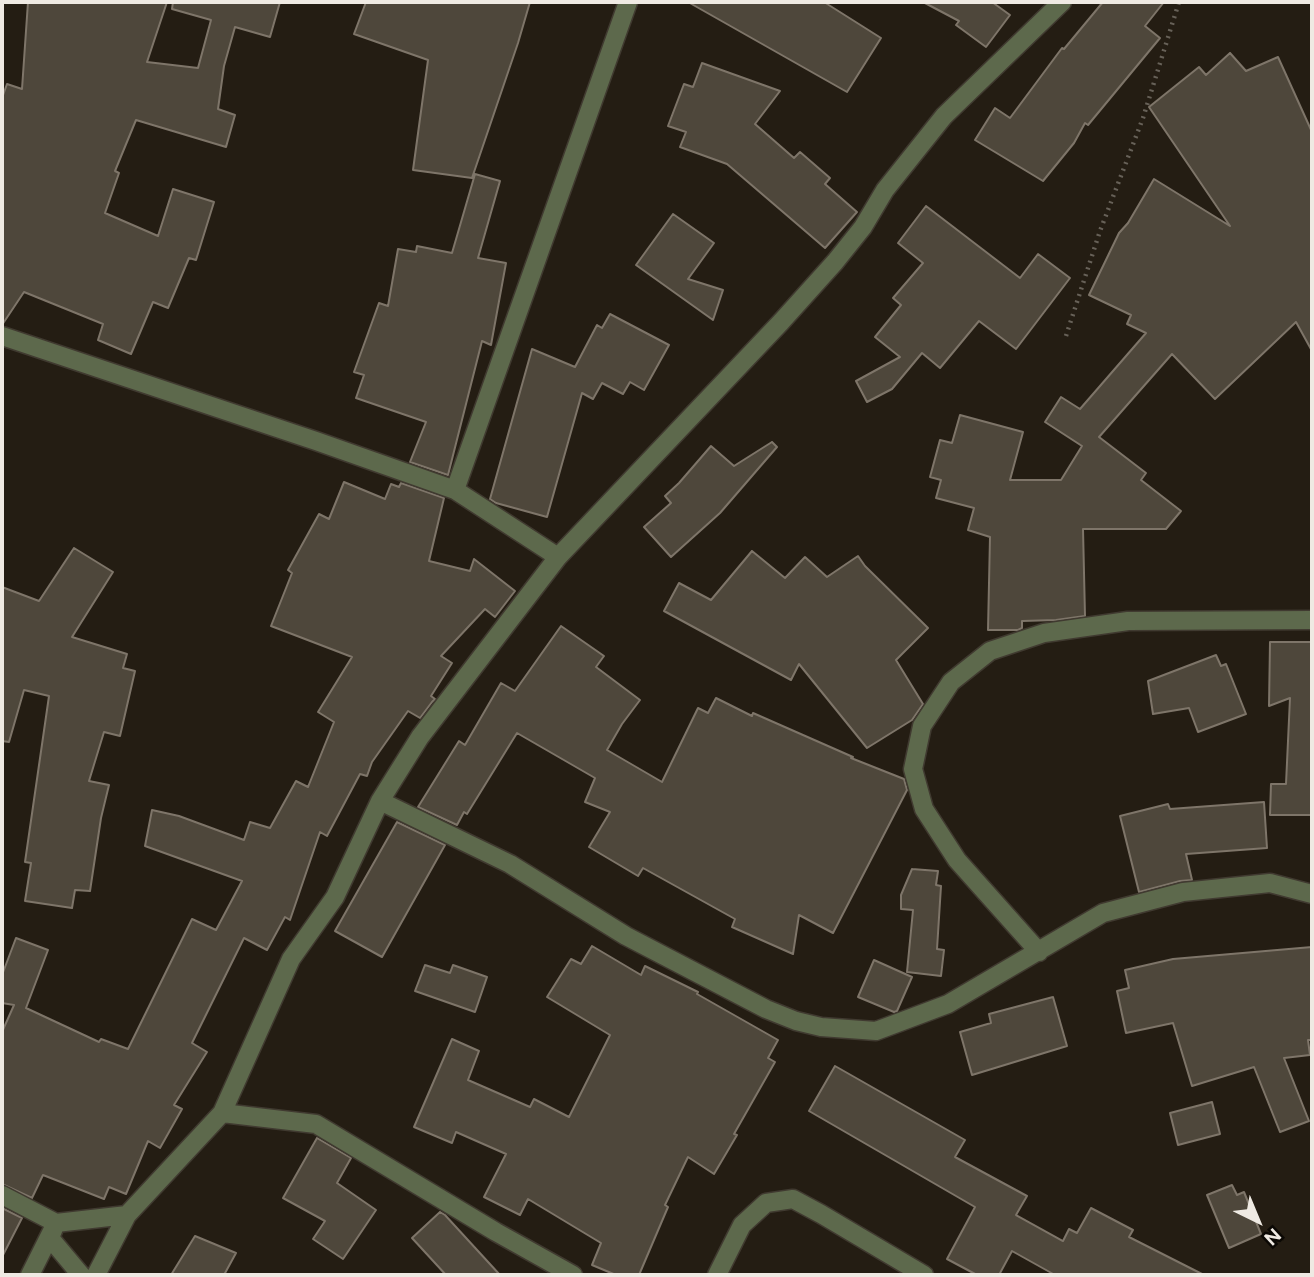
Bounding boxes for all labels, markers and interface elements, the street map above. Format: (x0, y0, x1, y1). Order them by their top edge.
north arrow (1223, 1186, 1293, 1256)
text: N (1259, 1223, 1286, 1250)

